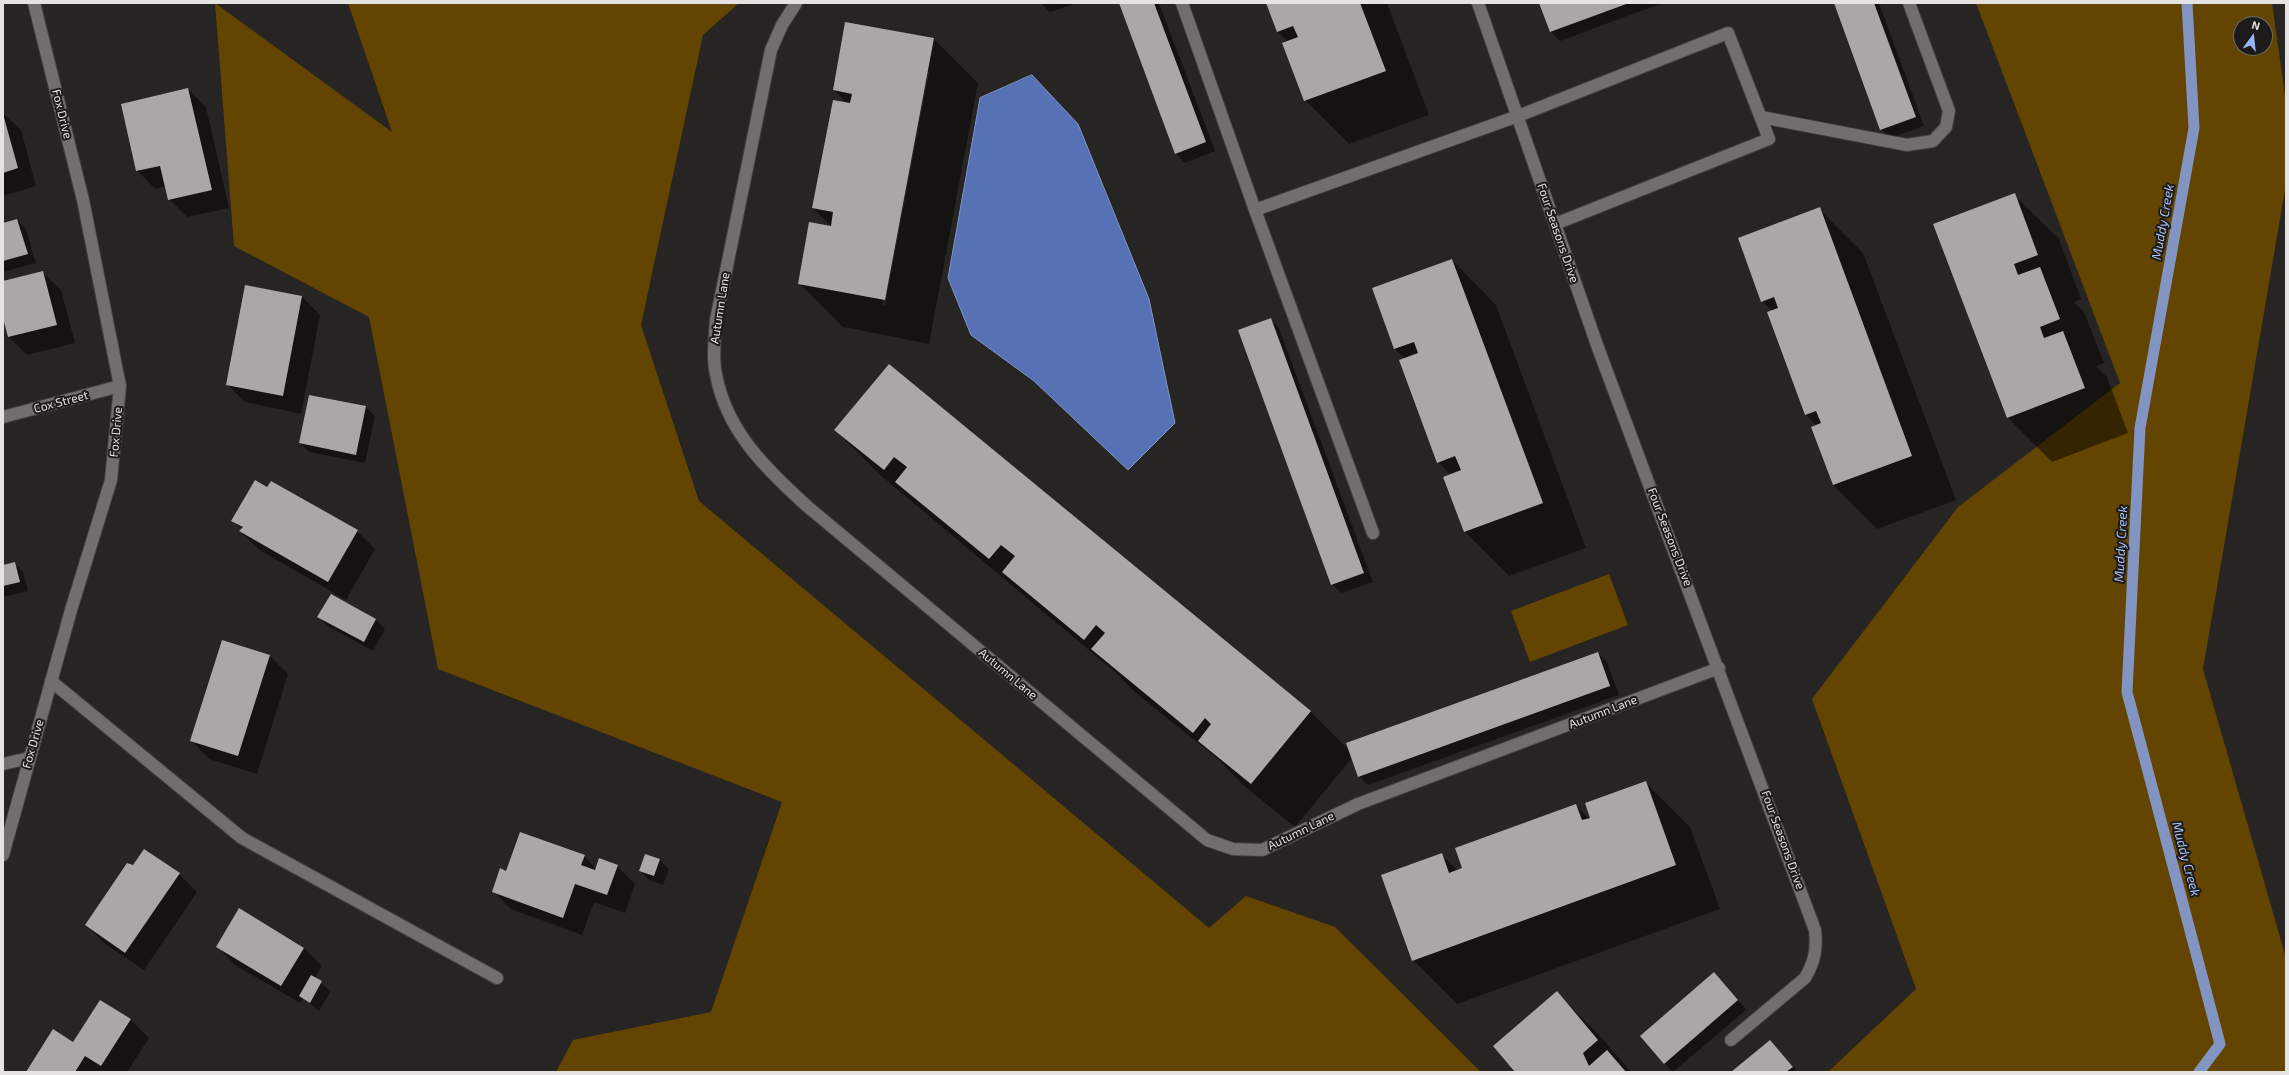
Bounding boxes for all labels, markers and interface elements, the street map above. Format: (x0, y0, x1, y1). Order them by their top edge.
north arrow (2233, 16, 2273, 56)
text: N (2250, 18, 2261, 32)
street label: Fox Drive (49, 88, 75, 140)
street label: Four Seasons Drive (1534, 181, 1582, 285)
water label: Muddy Creek (2149, 183, 2177, 261)
street label: Autumn Lane (707, 271, 733, 345)
street label: Cox Street (32, 388, 90, 416)
street label: Fox Drive (107, 406, 125, 458)
street label: Four Seasons Drive (1645, 486, 1695, 588)
water label: Muddy Creek (2111, 505, 2131, 583)
street label: Autumn Lane (976, 645, 1040, 703)
street label: Autumn Lane (1567, 692, 1639, 732)
street label: Fox Drive (19, 718, 47, 770)
street label: Four Seasons Drive (1758, 789, 1808, 891)
street label: Autumn Lane (1265, 809, 1337, 853)
water label: Muddy Creek (2169, 820, 2203, 898)

